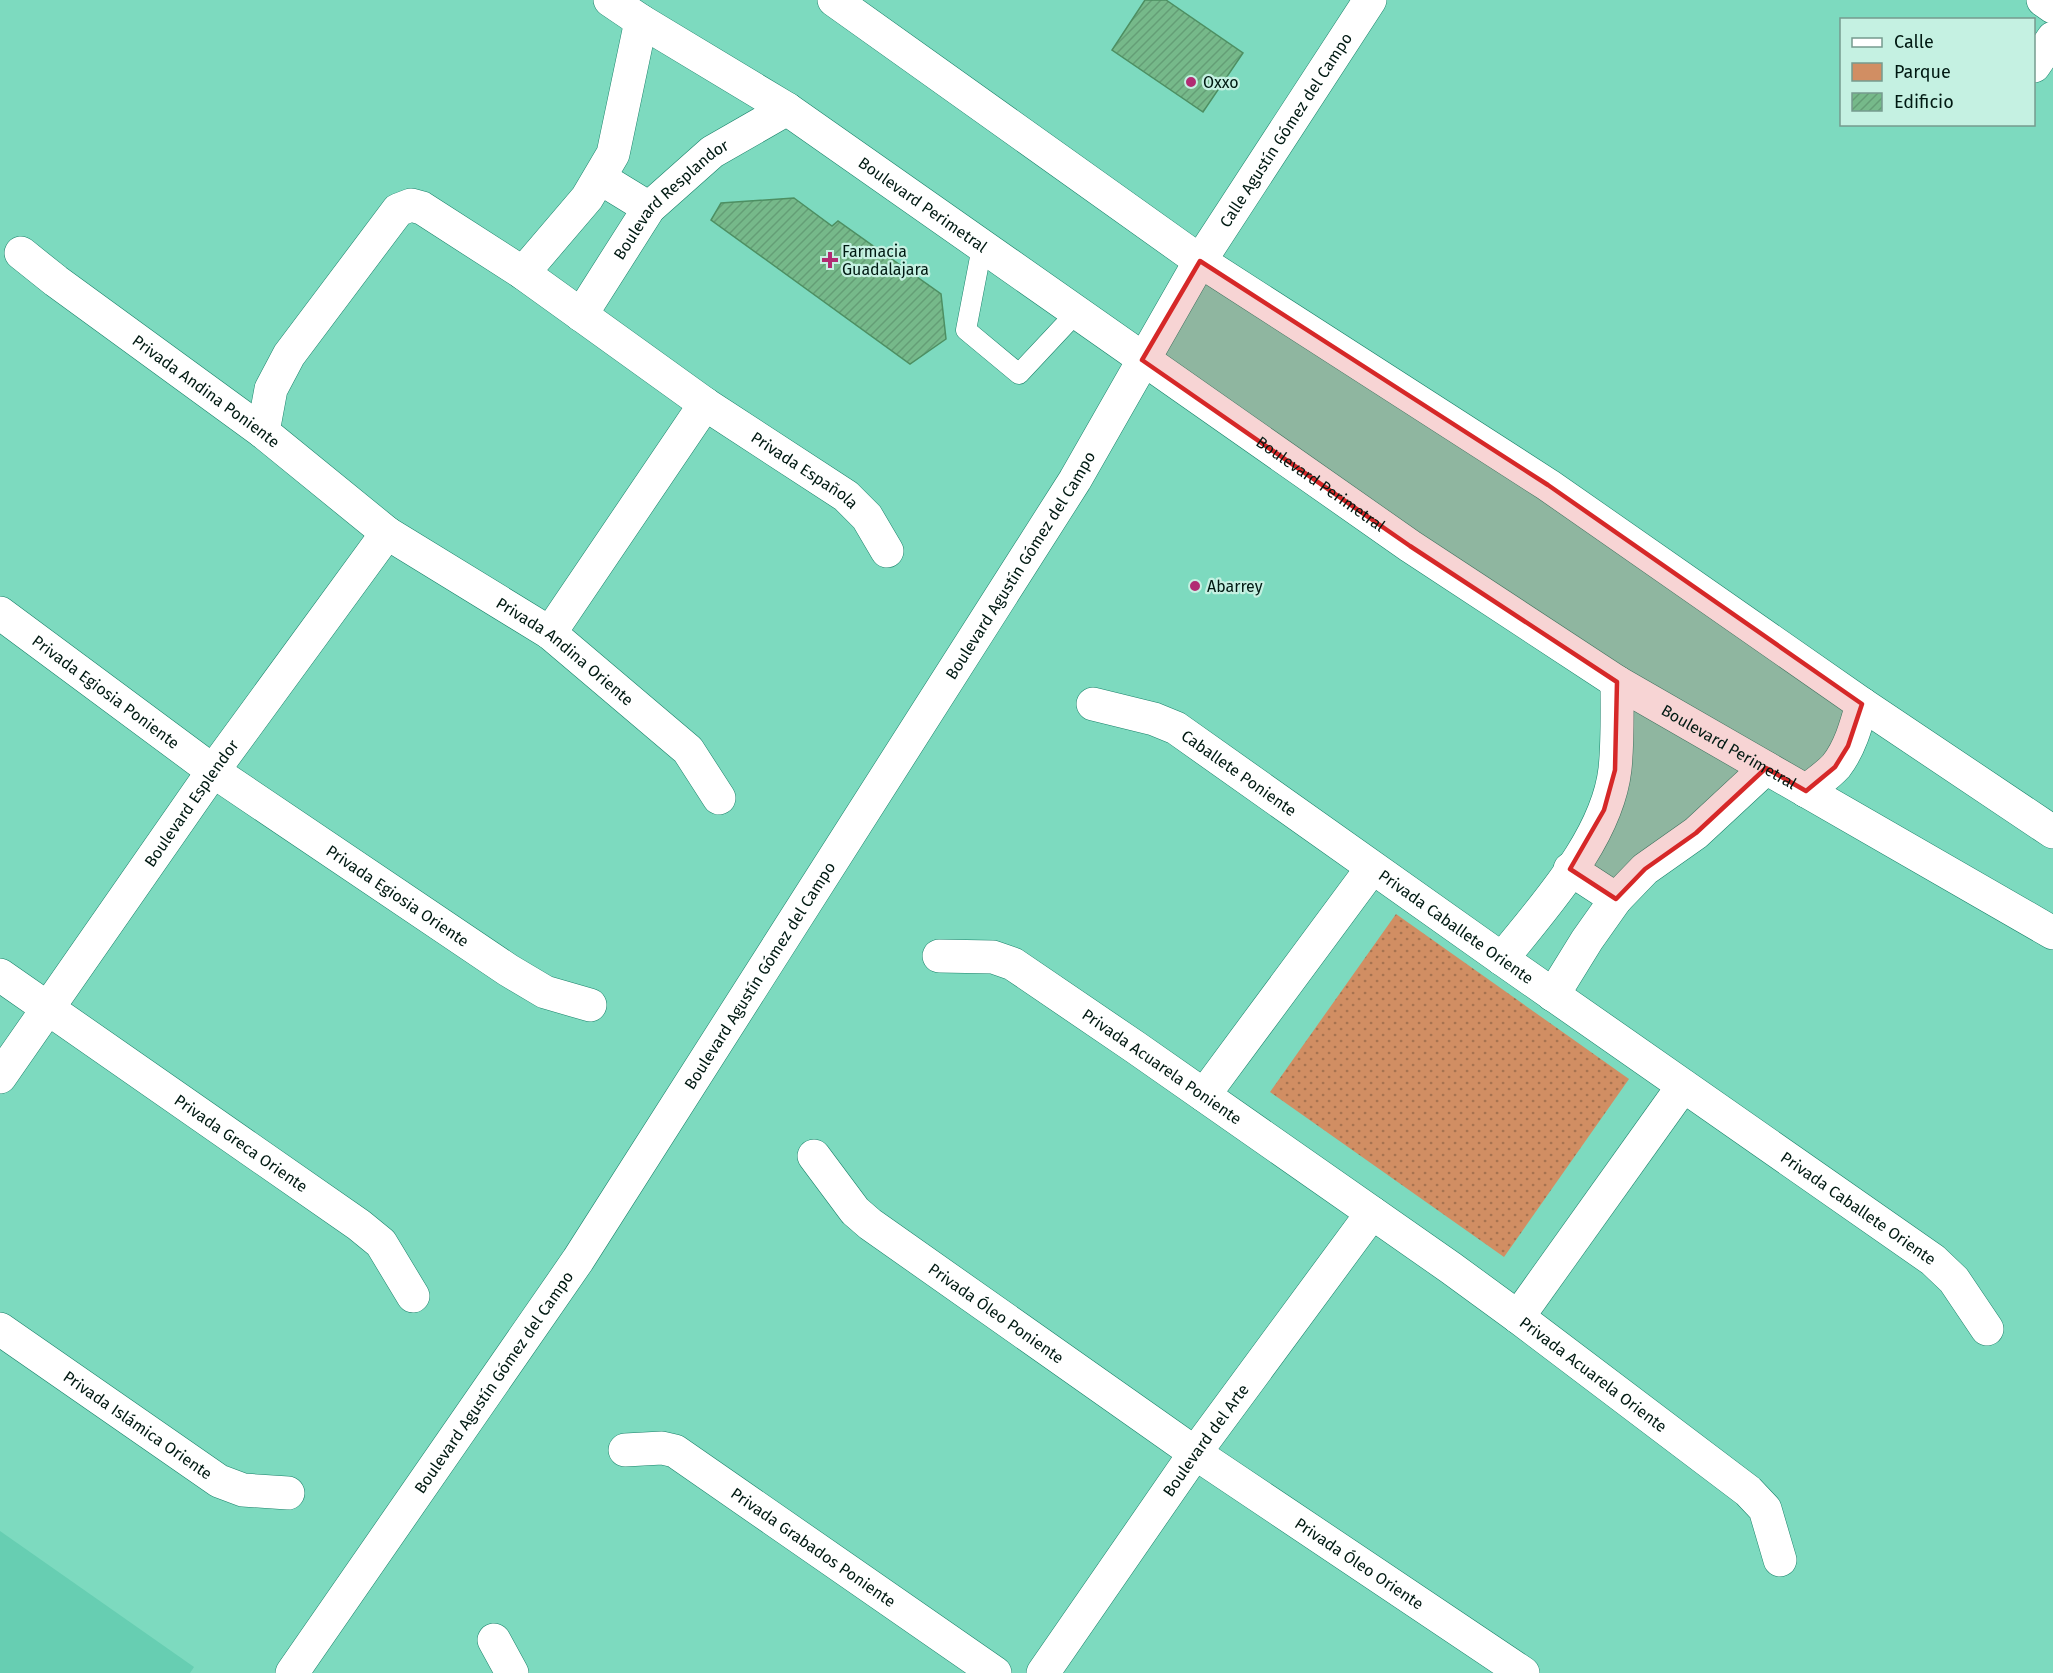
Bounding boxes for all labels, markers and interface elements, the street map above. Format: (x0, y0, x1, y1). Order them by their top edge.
legend (1840, 18, 2035, 126)
street label: Calle Agustín Gómez del Campo (1215, 29, 1356, 231)
text: Calle (1894, 31, 1934, 53)
text: Parque (1894, 61, 1951, 83)
place label: Oxxo (1203, 73, 1239, 92)
marker: Oxxo (1184, 75, 1198, 89)
text: Edificio (1894, 91, 1954, 113)
street label: Boulevard Resplandor (609, 135, 732, 263)
street label: Boulevard Perimetral (855, 153, 991, 256)
place label: Farmacia Guadalajara (842, 242, 929, 279)
marker: Farmacia Guadalajara (823, 253, 837, 267)
street label: Privada Andina Poniente (129, 331, 284, 451)
street label: Privada Española (748, 427, 862, 512)
street label: Boulevard Perimetral (1253, 432, 1389, 535)
street label: Boulevard Agustín Gómez del Campo (941, 448, 1099, 683)
place label: Abarrey (1207, 577, 1263, 596)
marker: Abarrey (1188, 579, 1202, 593)
street label: Privada Andina Oriente (493, 593, 638, 709)
street label: Privada Egiosia Poniente (29, 631, 183, 752)
street label: Boulevard Perimetral (1658, 700, 1800, 793)
street label: Caballete Poniente (1178, 726, 1300, 820)
street label: Boulevard Esplendor (140, 735, 243, 870)
street label: Privada Egiosia Oriente (323, 841, 473, 950)
street label: Boulevard Agustín Gómez del Campo (680, 858, 839, 1093)
street label: Privada Caballete Oriente (1375, 865, 1537, 988)
street label: Privada Acuarela Poniente (1079, 1004, 1245, 1128)
street label: Privada Greca Oriente (171, 1090, 311, 1196)
street label: Privada Caballete Oriente (1777, 1147, 1940, 1269)
street label: Privada Óleo Poniente (925, 1259, 1068, 1367)
street label: Boulevard Agustín Gómez del Campo (410, 1267, 577, 1497)
street label: Privada Acuarela Oriente (1516, 1312, 1671, 1436)
street label: Privada Islámica Oriente (60, 1367, 216, 1483)
street label: Boulevard del Arte (1158, 1380, 1252, 1500)
street label: Privada Grabados Poniente (727, 1483, 900, 1611)
street label: Privada Óleo Oriente (1292, 1513, 1427, 1613)

